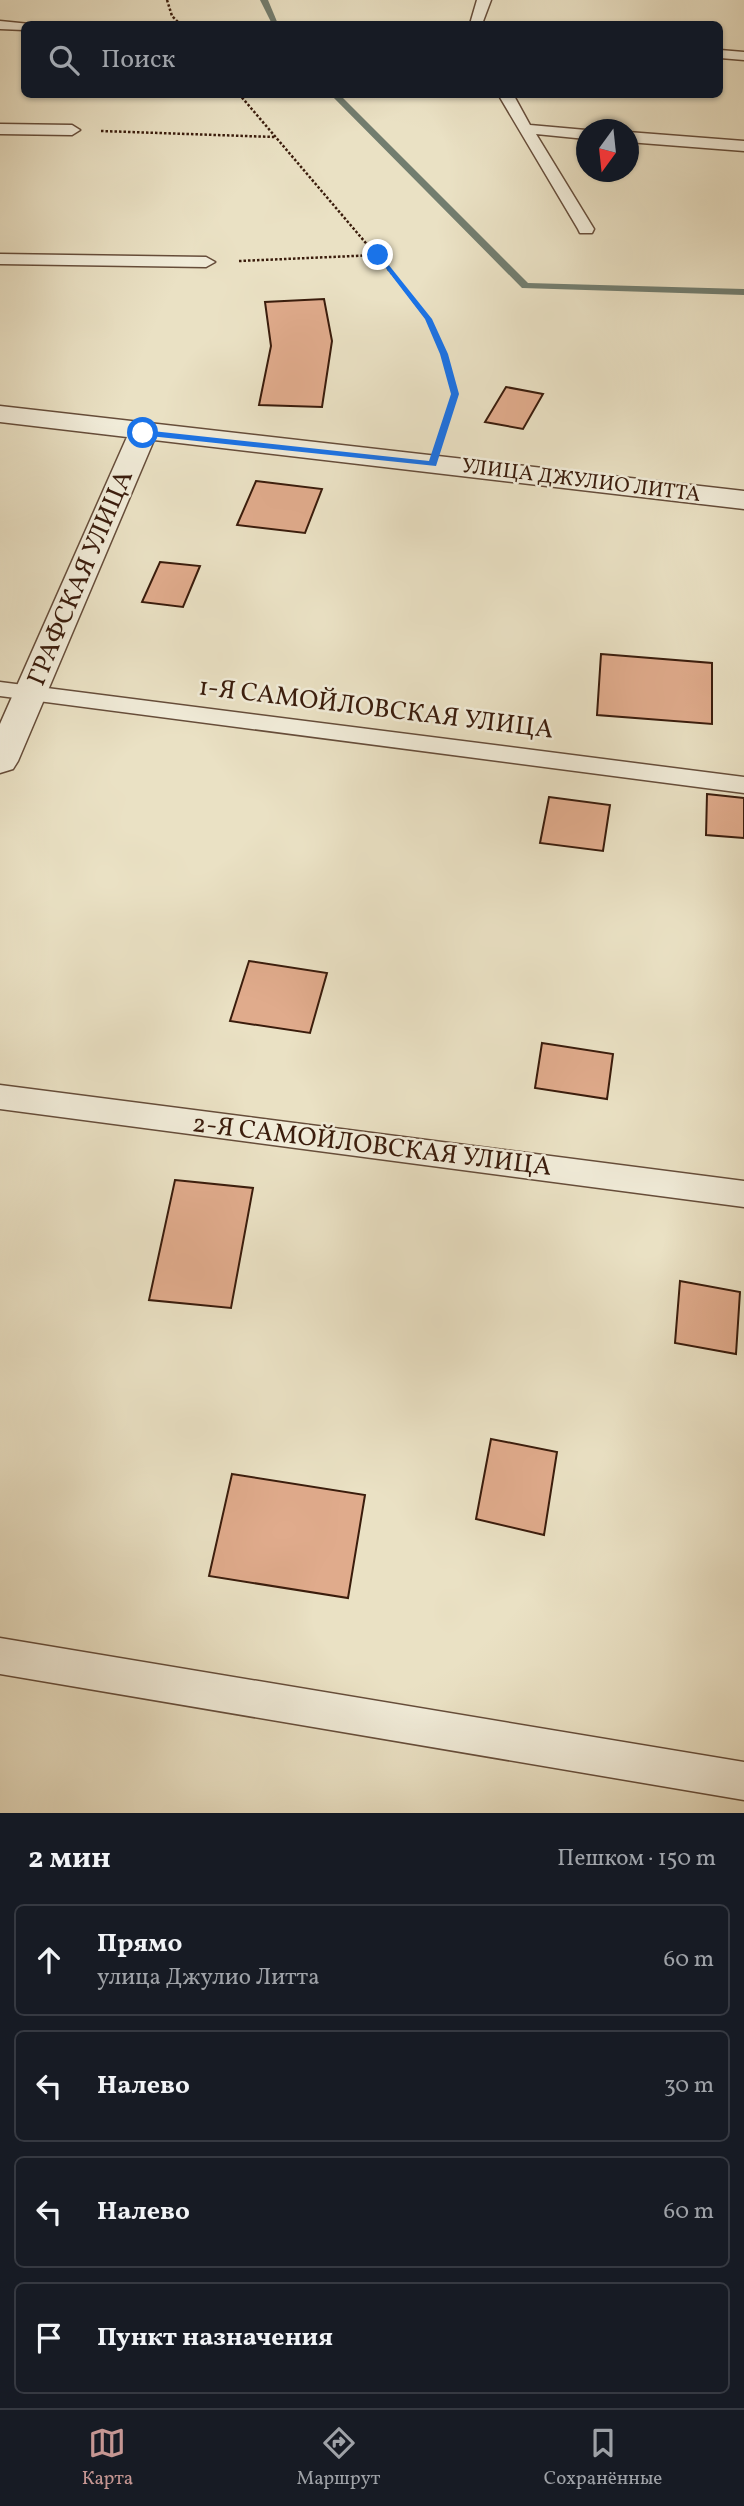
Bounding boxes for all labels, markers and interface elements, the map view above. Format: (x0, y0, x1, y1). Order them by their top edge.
search box (21, 21, 723, 98)
icon: search (45, 41, 83, 79)
text: Поиск (101, 42, 175, 78)
north arrow (576, 119, 639, 182)
route end (362, 239, 393, 270)
route start (127, 417, 158, 448)
street label: УЛИЦА ДЖУЛИО ЛИТТА (460, 452, 702, 510)
street label: ГРАФСКАЯ УЛИЦА (19, 465, 143, 691)
street label: 1-Я САМОЙЛОВСКАЯ УЛИЦА (196, 669, 556, 749)
street label: 2-Я САМОЙЛОВСКАЯ УЛИЦА (190, 1106, 554, 1186)
text: 2 мин (28, 1838, 111, 1880)
text: Пешком · 150 m (557, 1843, 716, 1875)
text: Прямо (97, 1926, 182, 1962)
icon: ahead (30, 1941, 68, 1979)
text: 60 m (664, 1944, 714, 1976)
text: улица Джулио Литта (97, 1962, 320, 1994)
icon: left (30, 2067, 68, 2105)
text: Налево (97, 2068, 190, 2104)
text: 30 m (664, 2070, 714, 2102)
icon: left (30, 2193, 68, 2231)
text: Налево (97, 2194, 190, 2230)
text: 60 m (664, 2196, 714, 2228)
icon: arrive (30, 2319, 68, 2357)
text: Пункт назначения (97, 2320, 333, 2356)
tab: Карта (82, 2424, 133, 2492)
tab: Маршрут (297, 2424, 380, 2492)
tab: Сохранённые (544, 2424, 662, 2492)

